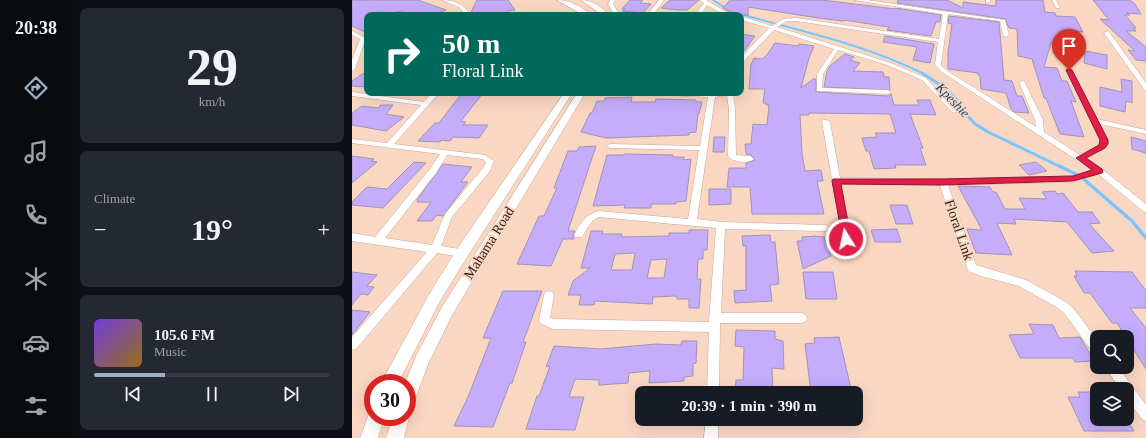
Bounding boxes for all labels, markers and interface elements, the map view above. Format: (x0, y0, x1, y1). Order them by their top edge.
text: 20:38 (15, 18, 57, 38)
icon: right (376, 28, 428, 80)
text: 50 m (442, 28, 500, 59)
pin (1052, 29, 1086, 70)
icon: arrive (1058, 35, 1080, 57)
text: 29 (186, 39, 238, 96)
text: Floral Link (442, 61, 524, 81)
icon: directions (22, 74, 50, 102)
water label: Kpeshie (932, 79, 973, 120)
text: km/h (199, 94, 225, 109)
icon: music (22, 138, 50, 166)
text: Climate (94, 191, 135, 206)
street label: Floral Link (942, 198, 976, 262)
icon: phone (22, 201, 50, 229)
street label: Mahama Road (461, 204, 517, 282)
text: 19° (191, 213, 233, 246)
text: − (94, 217, 106, 242)
text: + (318, 217, 330, 242)
position arrow (825, 218, 867, 260)
icon: climate (22, 265, 50, 293)
text: 105.6 FM (154, 327, 215, 343)
icon: car (22, 329, 50, 357)
map controls (1090, 330, 1134, 426)
button: search (1090, 330, 1134, 374)
text: Music (154, 344, 187, 359)
speed limit sign: 30 (364, 374, 416, 426)
button: layers (1090, 382, 1134, 426)
icon: previous (122, 383, 144, 405)
icon: pause (201, 383, 223, 405)
icon: next (280, 383, 302, 405)
icon: filters (22, 392, 50, 420)
text: 20:39 · 1 min · 390 m (682, 398, 817, 414)

